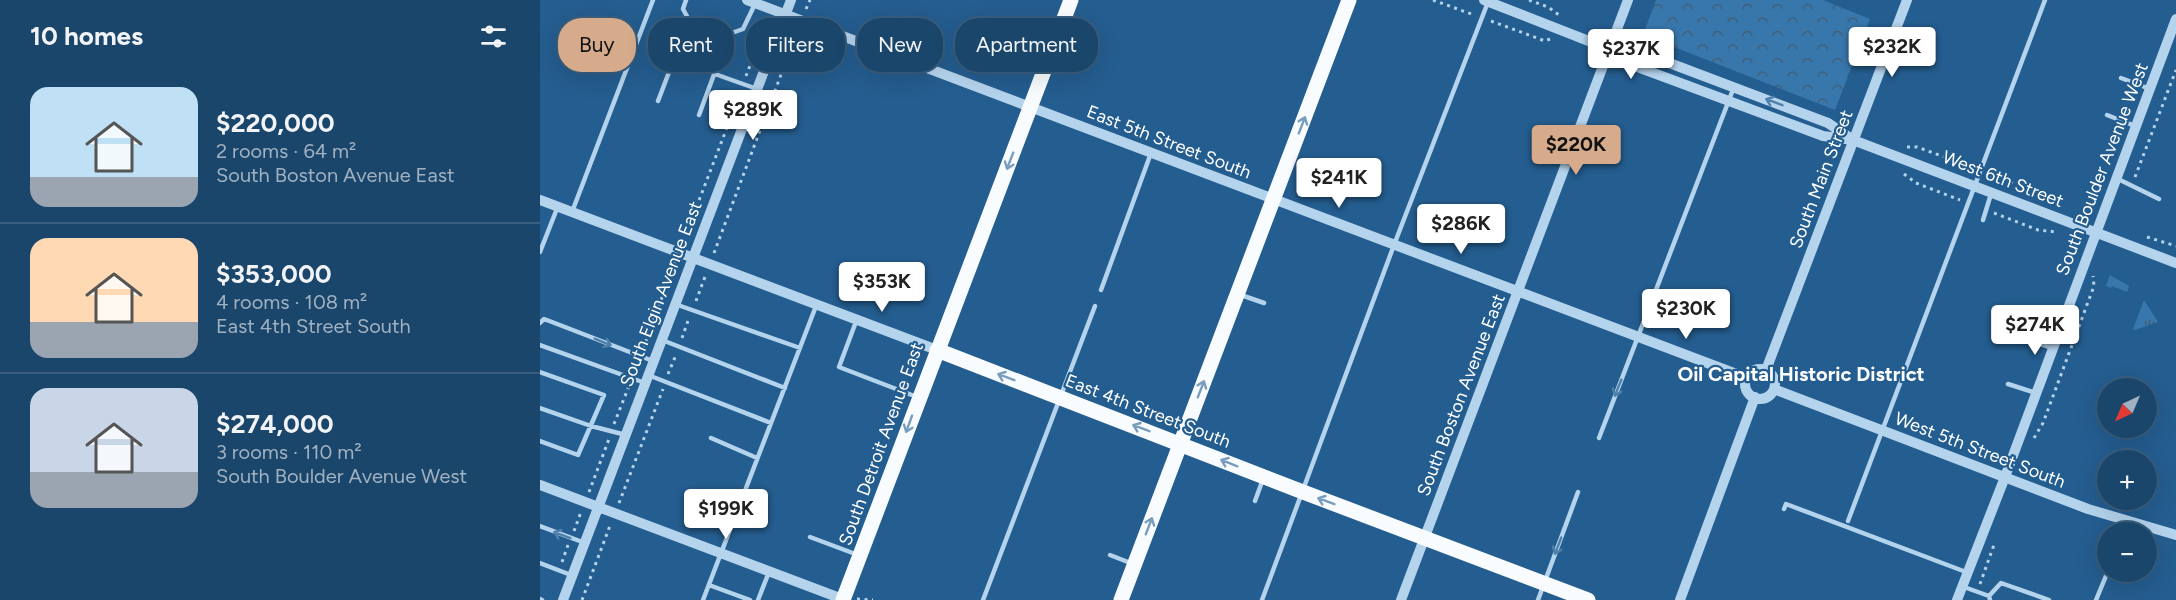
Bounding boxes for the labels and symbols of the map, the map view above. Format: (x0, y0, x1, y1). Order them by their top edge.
pin: $232K (1850, 27, 1934, 78)
pin: $237K (1589, 29, 1673, 80)
street label: South Boulder Avenue West (2051, 59, 2153, 278)
pin: $289K (711, 90, 795, 141)
one-way arrow (1765, 96, 1784, 107)
street label: East 5th Street South (1084, 100, 1254, 184)
street label: South Main Street (1785, 107, 1858, 251)
one-way arrow (1297, 116, 1308, 135)
pin: $220K (1534, 125, 1618, 176)
street label: West 6th Street (1939, 146, 2067, 212)
one-way arrow (1003, 152, 1014, 170)
pin: $241K (1297, 158, 1381, 209)
street label: South Elgin Avenue East (615, 198, 707, 390)
pin: $286K (1419, 204, 1503, 255)
pin: $353K (840, 262, 924, 313)
pin: $230K (1644, 289, 1728, 340)
street label: South Boston Avenue East (1412, 291, 1510, 499)
pin: $274K (1993, 305, 2077, 356)
one-way arrow (593, 337, 611, 348)
street label: South Detroit Avenue East (834, 339, 928, 548)
district label: Oil Capital Historic District (1677, 362, 1925, 386)
street label: East 4th Street South (1062, 369, 1234, 453)
one-way arrow (998, 370, 1016, 381)
one-way arrow (1612, 378, 1623, 397)
north arrow (2097, 378, 2157, 438)
one-way arrow (1197, 380, 1208, 399)
street label: West 5th Street South (1892, 407, 2068, 493)
one-way arrow (903, 414, 914, 433)
one-way arrow (1132, 422, 1151, 433)
one-way arrow (1220, 457, 1238, 468)
pin: $199K (684, 489, 768, 540)
one-way arrow (1317, 494, 1336, 505)
one-way arrow (1145, 517, 1156, 535)
one-way arrow (554, 528, 572, 539)
one-way arrow (1552, 536, 1563, 555)

